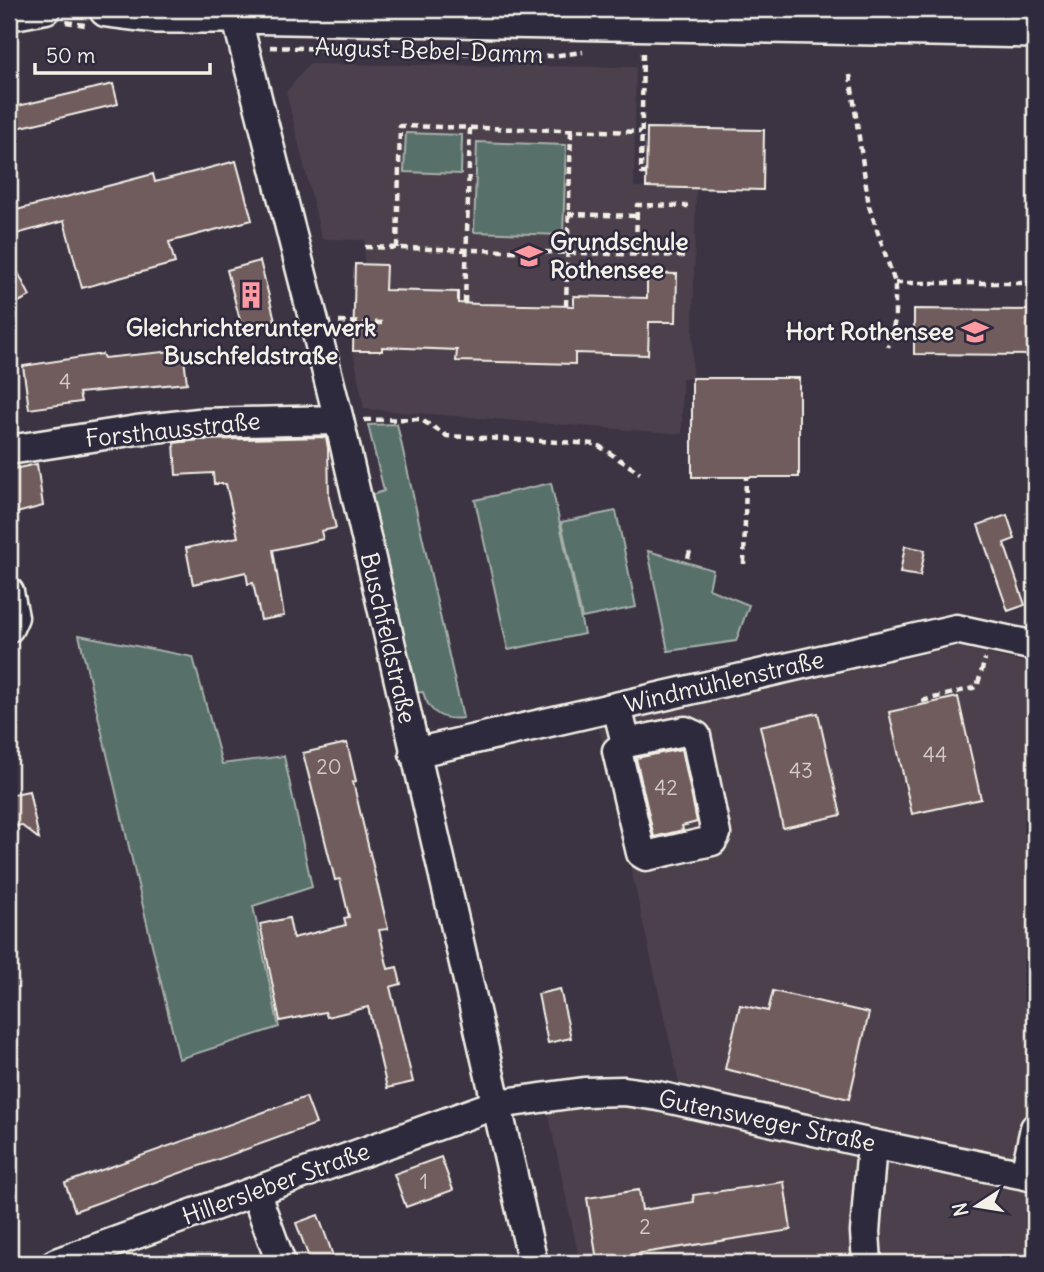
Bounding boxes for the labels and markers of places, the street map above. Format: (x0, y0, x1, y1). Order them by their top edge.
place label: Grundschule Rothensee (550, 226, 688, 284)
school or university icon: Grundschule Rothensee (514, 241, 544, 271)
building icon: Gleichrichterunterwerk Buschfeldstraße (236, 280, 266, 310)
place label: Gleichrichterunterwerk Buschfeldstraße (126, 312, 376, 370)
place label: Hort Rothensee (786, 316, 954, 346)
school or university icon: Hort Rothensee (960, 317, 990, 347)

